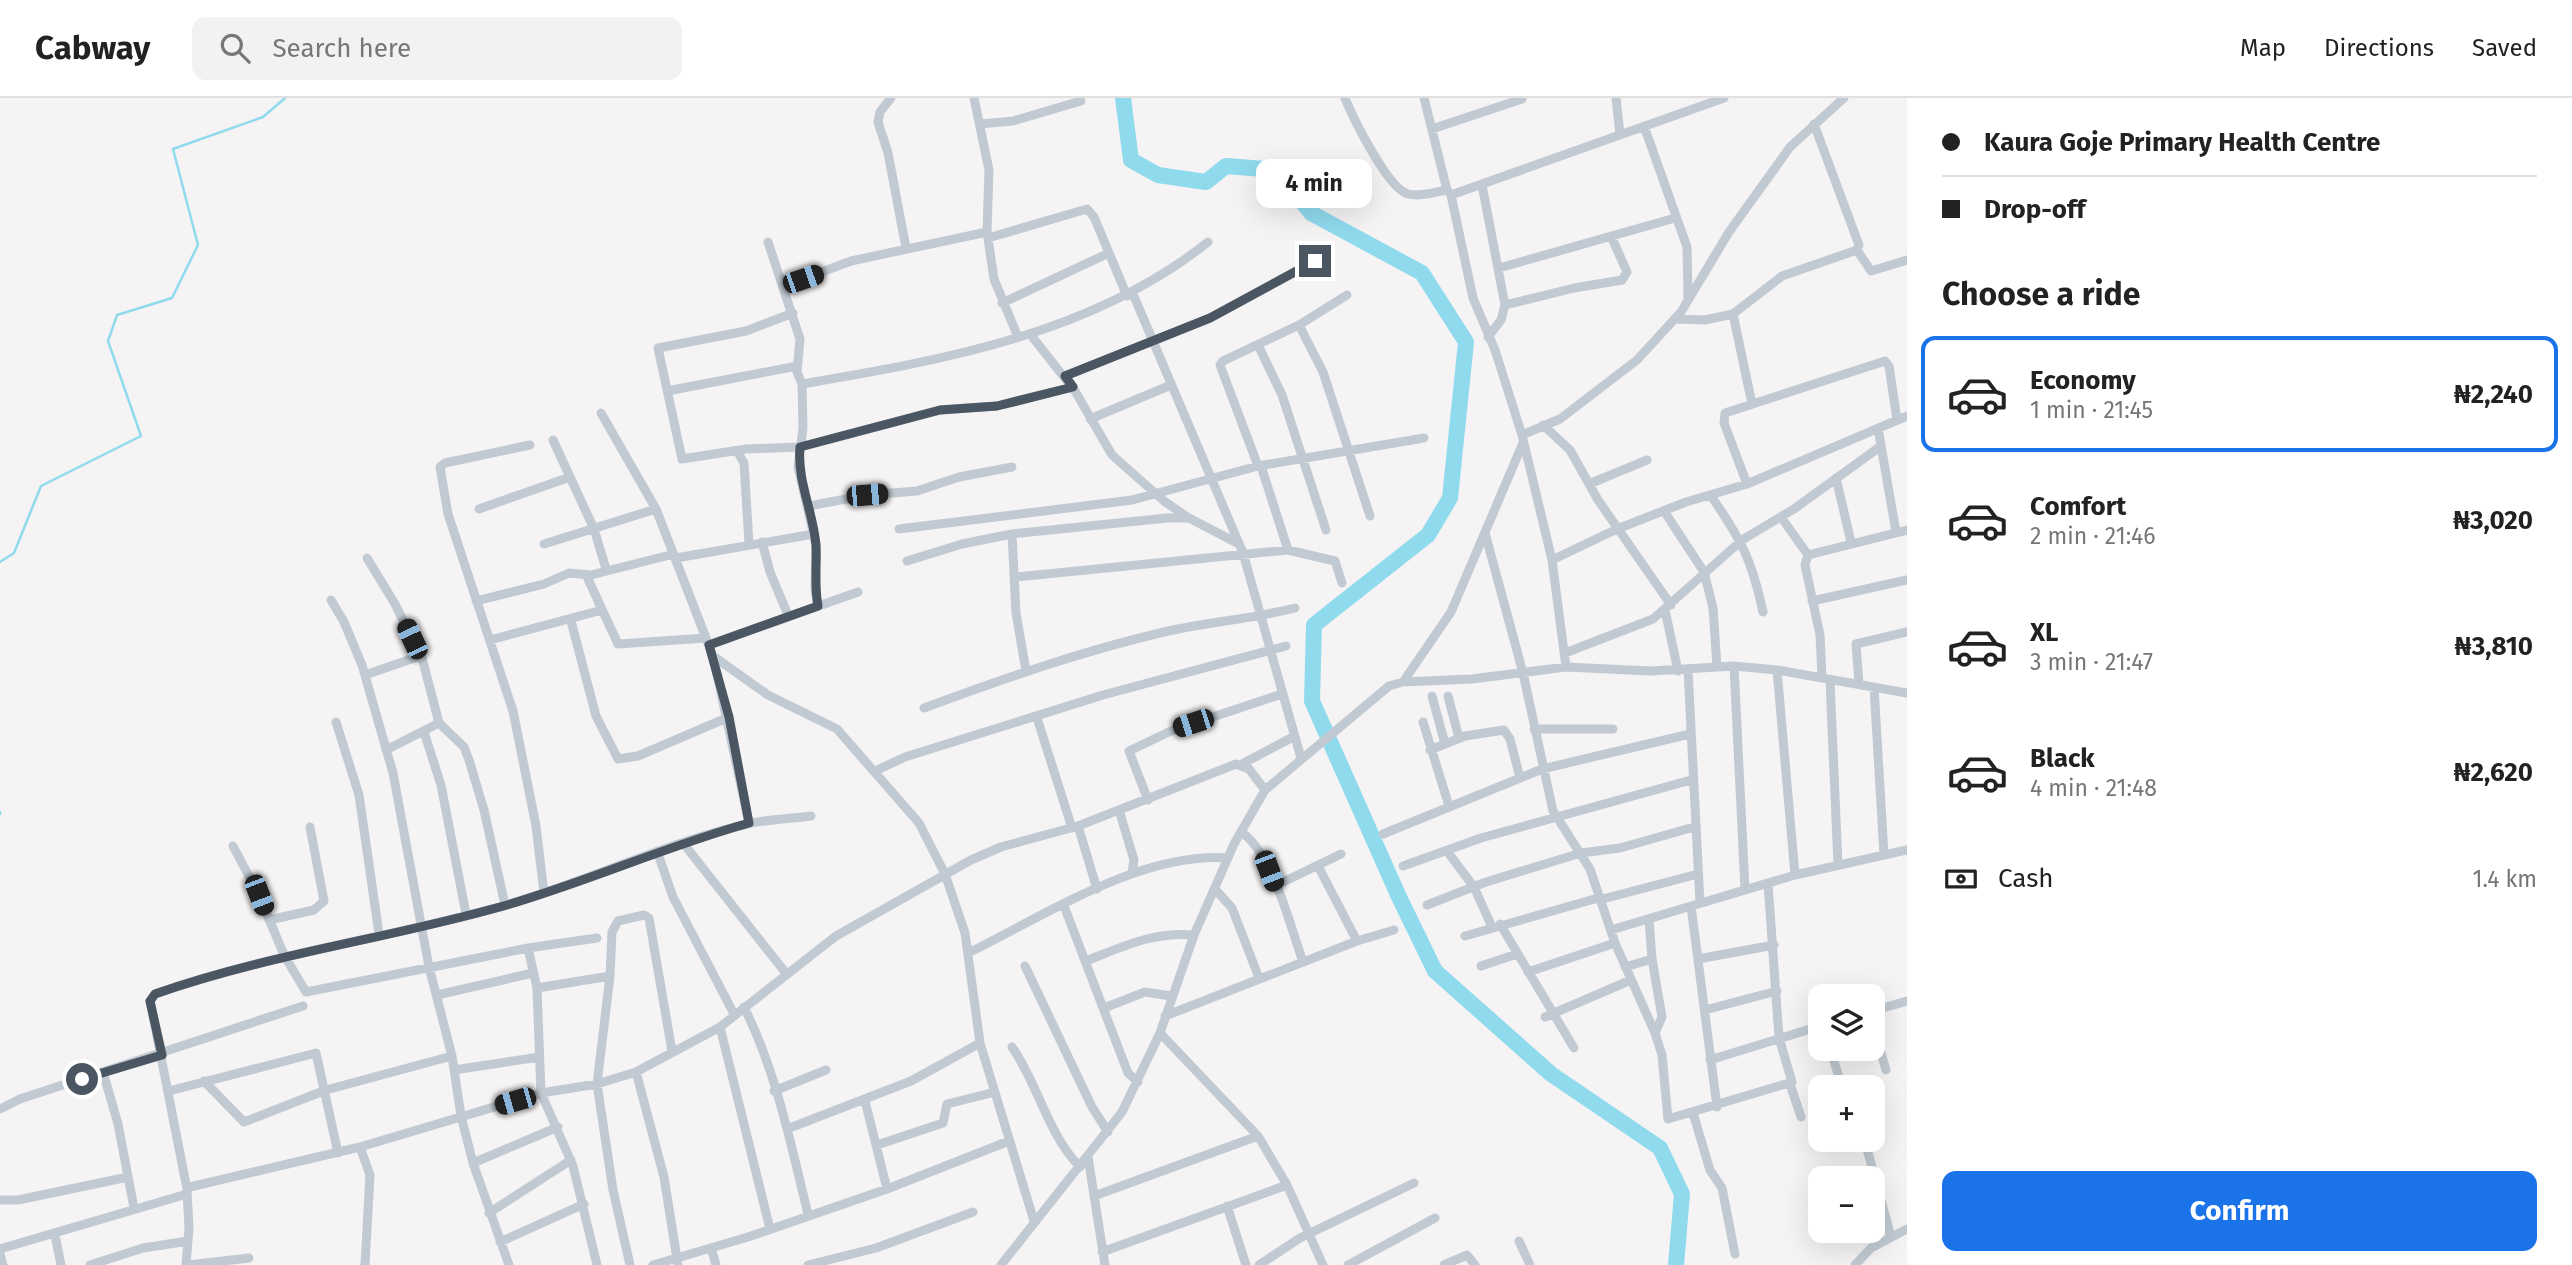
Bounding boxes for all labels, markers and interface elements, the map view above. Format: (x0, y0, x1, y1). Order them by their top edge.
search box (192, 17, 682, 80)
text: Cabway (35, 28, 150, 68)
icon: search (216, 29, 254, 67)
text: Search here (272, 33, 411, 64)
text: Map (2240, 34, 2286, 62)
text: Directions (2324, 34, 2434, 62)
text: Saved (2472, 34, 2537, 62)
text: Kaura Goje Primary Health Centre (1984, 127, 2380, 158)
callout: 4 min (1257, 159, 1373, 208)
text: 4 min (1285, 169, 1343, 197)
text: Drop-off (1984, 194, 2086, 225)
route end (1299, 245, 1331, 277)
car (780, 262, 827, 296)
text: Choose a ride (1942, 275, 2140, 313)
icon: car (1946, 363, 2009, 426)
text: Economy (2030, 365, 2136, 396)
text: ₦2,240 (2454, 379, 2533, 410)
text: 1 min · 21:45 (2030, 396, 2153, 424)
car (846, 483, 889, 507)
icon: car (1946, 489, 2009, 552)
text: Comfort (2030, 491, 2126, 522)
text: ₦3,020 (2453, 505, 2533, 536)
text: 2 min · 21:46 (2030, 522, 2156, 550)
icon: car (1946, 615, 2009, 678)
car (394, 616, 431, 662)
text: XL (2030, 617, 2058, 648)
text: ₦3,810 (2455, 631, 2533, 662)
text: 3 min · 21:47 (2030, 648, 2153, 676)
car (1170, 707, 1217, 739)
icon: car (1946, 741, 2009, 804)
text: Black (2030, 743, 2095, 774)
text: ₦2,620 (2454, 757, 2533, 788)
text: 4 min · 21:48 (2030, 774, 2157, 802)
car (1252, 848, 1287, 894)
icon: cash (1942, 860, 1980, 898)
text: Cash (1998, 863, 2054, 894)
text: 1.4 km (2472, 865, 2537, 893)
car (242, 872, 277, 918)
map controls (1808, 984, 1885, 1243)
button: layers (1808, 984, 1885, 1061)
route start (66, 1063, 98, 1095)
button: + (1808, 1075, 1885, 1152)
car (492, 1085, 539, 1117)
button: − (1808, 1166, 1885, 1243)
button: Confirm (1942, 1171, 2537, 1251)

